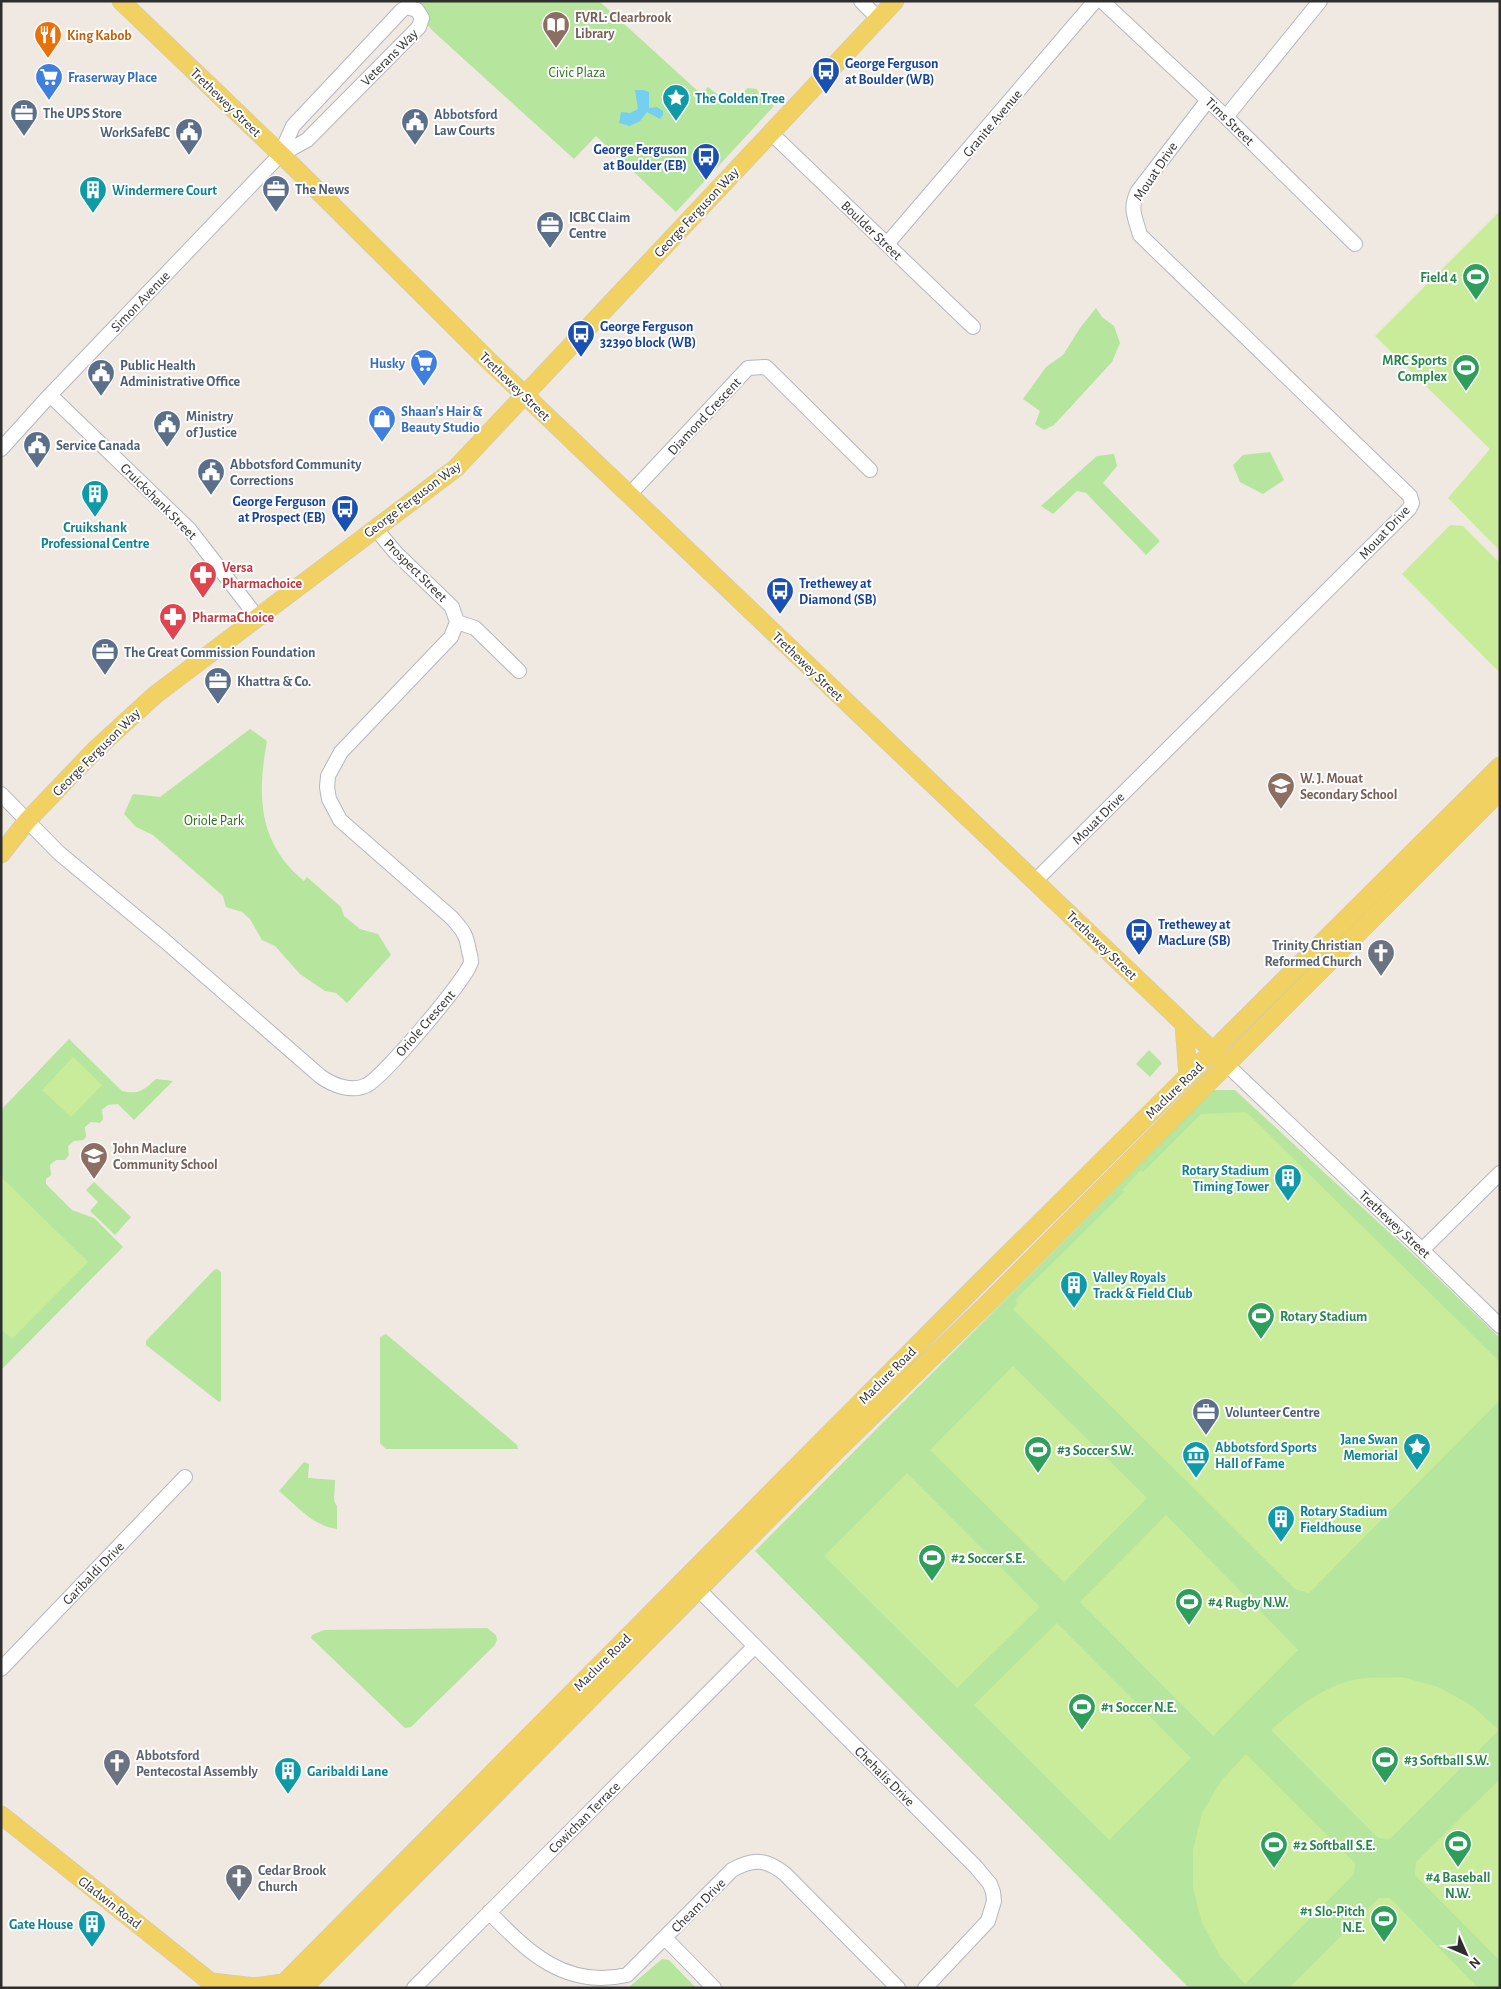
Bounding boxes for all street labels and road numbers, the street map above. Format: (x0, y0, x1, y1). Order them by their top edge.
street label: Veterans Way (359, 27, 421, 89)
street label: Trethewey Street (187, 66, 264, 140)
street label: Granite Avenue (961, 87, 1025, 160)
street label: Tims Street (1202, 95, 1257, 149)
street label: Mouat Drive (1131, 140, 1180, 203)
street label: George Ferguson Way (652, 165, 742, 260)
street label: Boulder Street (838, 198, 905, 263)
street label: Simon Avenue (108, 269, 173, 335)
street label: Trethewey Street (476, 350, 553, 424)
street label: Diamond Crescent (665, 375, 744, 458)
street label: George Ferguson Way (362, 459, 464, 541)
street label: Cruickshank Street (117, 461, 199, 543)
street label: Mouat Drive (1357, 503, 1413, 562)
street label: Prospect Street (381, 537, 450, 605)
street label: Trethewey Street (769, 630, 846, 704)
street label: George Ferguson Way (50, 706, 143, 799)
street label: Mouat Drive (1070, 790, 1127, 847)
street label: Trethewey Street (1063, 909, 1140, 983)
street label: Oriole Crescent (393, 988, 458, 1059)
street label: Maclure Road (1143, 1060, 1206, 1122)
street label: Trethewey Street (1356, 1188, 1433, 1262)
street label: Maclure Road (856, 1344, 919, 1407)
street label: Garibaldi Drive (60, 1539, 127, 1608)
street label: Maclure Road (571, 1631, 634, 1694)
street label: Chehalis Drive (852, 1744, 917, 1809)
street label: Cowichan Terrace (546, 1779, 623, 1856)
street label: Gladwin Road (75, 1874, 143, 1932)
street label: Cheam Drive (669, 1876, 728, 1935)

